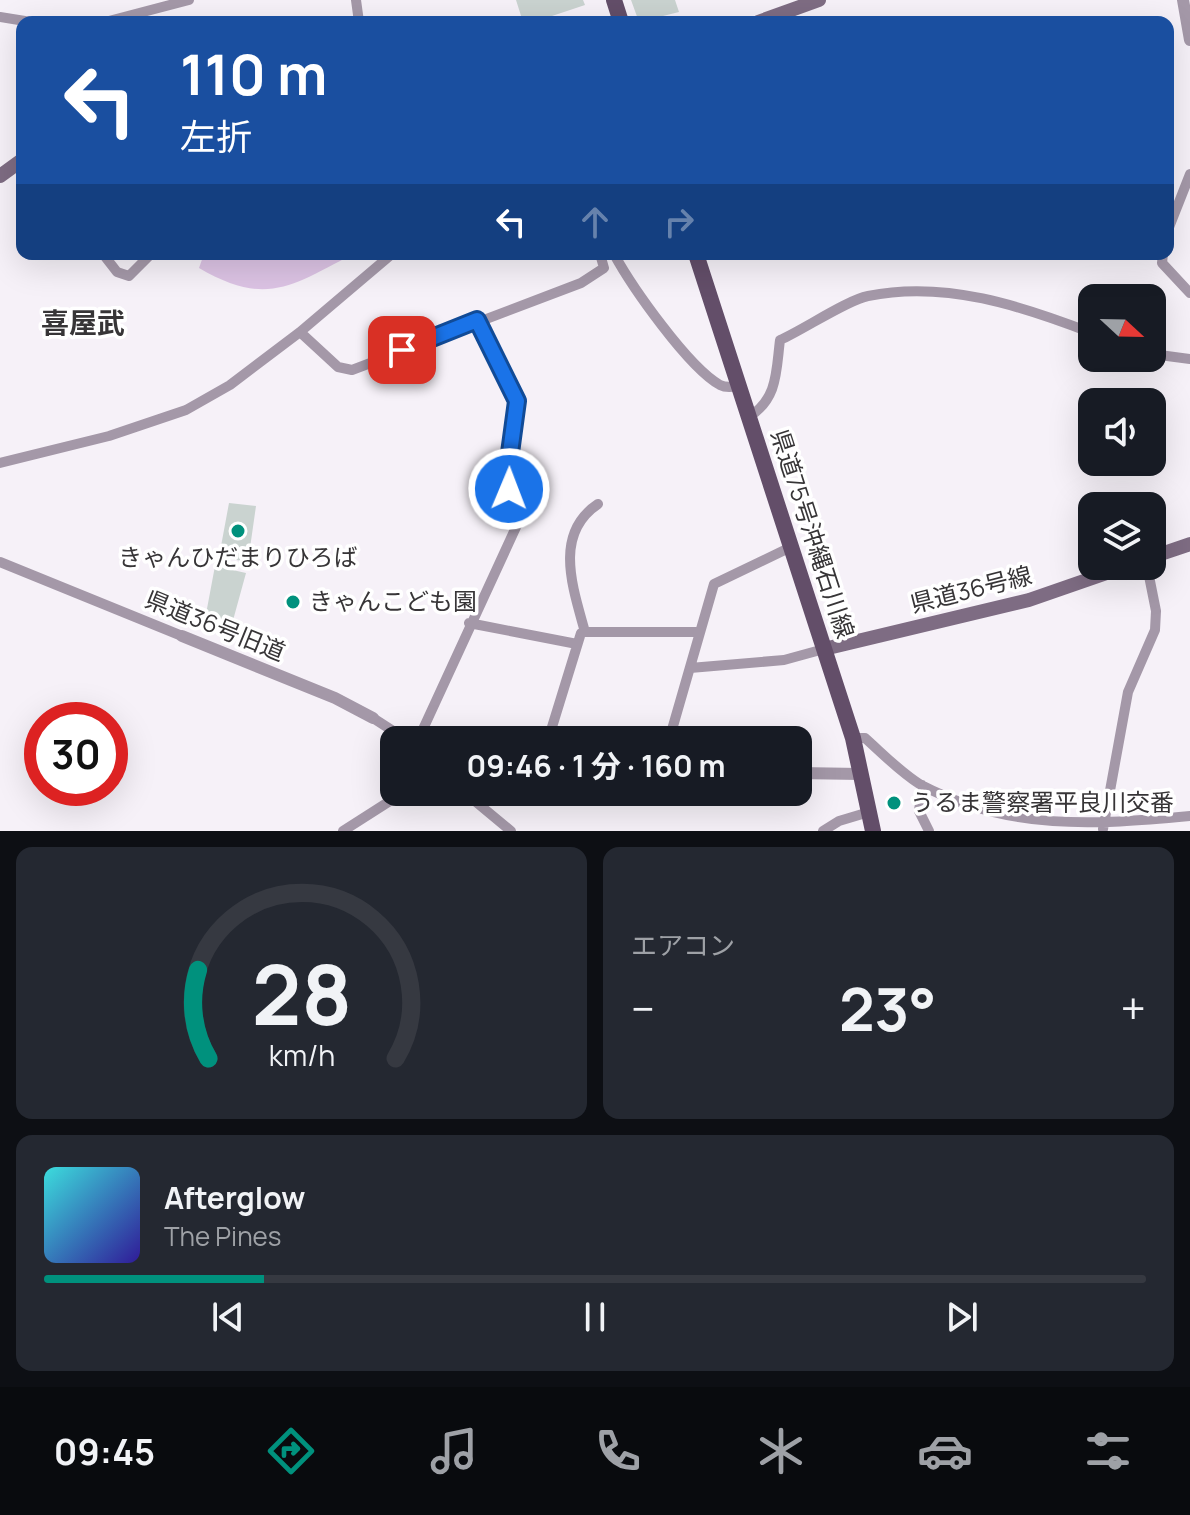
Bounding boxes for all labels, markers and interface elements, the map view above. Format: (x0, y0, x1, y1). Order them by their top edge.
text: 110 m (180, 35, 327, 112)
icon: left (48, 48, 152, 152)
text: 左折 (180, 112, 252, 161)
icon: left (489, 200, 533, 244)
icon: ahead (573, 200, 617, 244)
icon: right (657, 200, 701, 244)
north arrow (1078, 284, 1166, 372)
map controls (1078, 284, 1166, 580)
district label: 喜屋武 (41, 303, 125, 341)
pin (368, 316, 436, 384)
icon: arrive (380, 328, 424, 372)
button: sound (1078, 388, 1166, 476)
street label: 県道75号沖縄石川線 (764, 425, 863, 642)
position arrow (467, 447, 551, 531)
button: layers (1078, 492, 1166, 580)
marker: きゃんひだまりひろば (229, 522, 247, 540)
place label: きゃんひだまりひろば (118, 540, 358, 573)
street label: 県道36号線 (906, 558, 1035, 620)
street label: 県道36号旧道 (141, 582, 290, 668)
place label: きゃんこども園 (309, 584, 477, 617)
marker: きゃんこども園 (284, 593, 302, 611)
speed limit sign: 30 (24, 702, 128, 806)
text: 09:46 · 1 分 · 160 m (466, 745, 726, 786)
place label: うるま警察署平良川交番 (910, 785, 1174, 818)
marker: うるま警察署平良川交番 (885, 794, 903, 812)
text: エアコン (631, 927, 735, 963)
text: 28 (251, 936, 352, 1050)
text: 23° (839, 967, 937, 1049)
text: − (631, 978, 655, 1038)
text: + (1121, 978, 1146, 1038)
text: km/h (268, 1036, 335, 1075)
text: Afterglow (164, 1177, 305, 1218)
text: The Pines (164, 1218, 281, 1254)
icon: previous (206, 1295, 250, 1339)
icon: pause (573, 1295, 617, 1339)
icon: next (940, 1295, 984, 1339)
icon: directions (263, 1423, 319, 1479)
icon: music (426, 1423, 482, 1479)
icon: phone (590, 1423, 646, 1479)
icon: climate (753, 1423, 809, 1479)
icon: car (917, 1423, 973, 1479)
icon: filters (1080, 1423, 1136, 1479)
text: 09:45 (54, 1427, 155, 1476)

